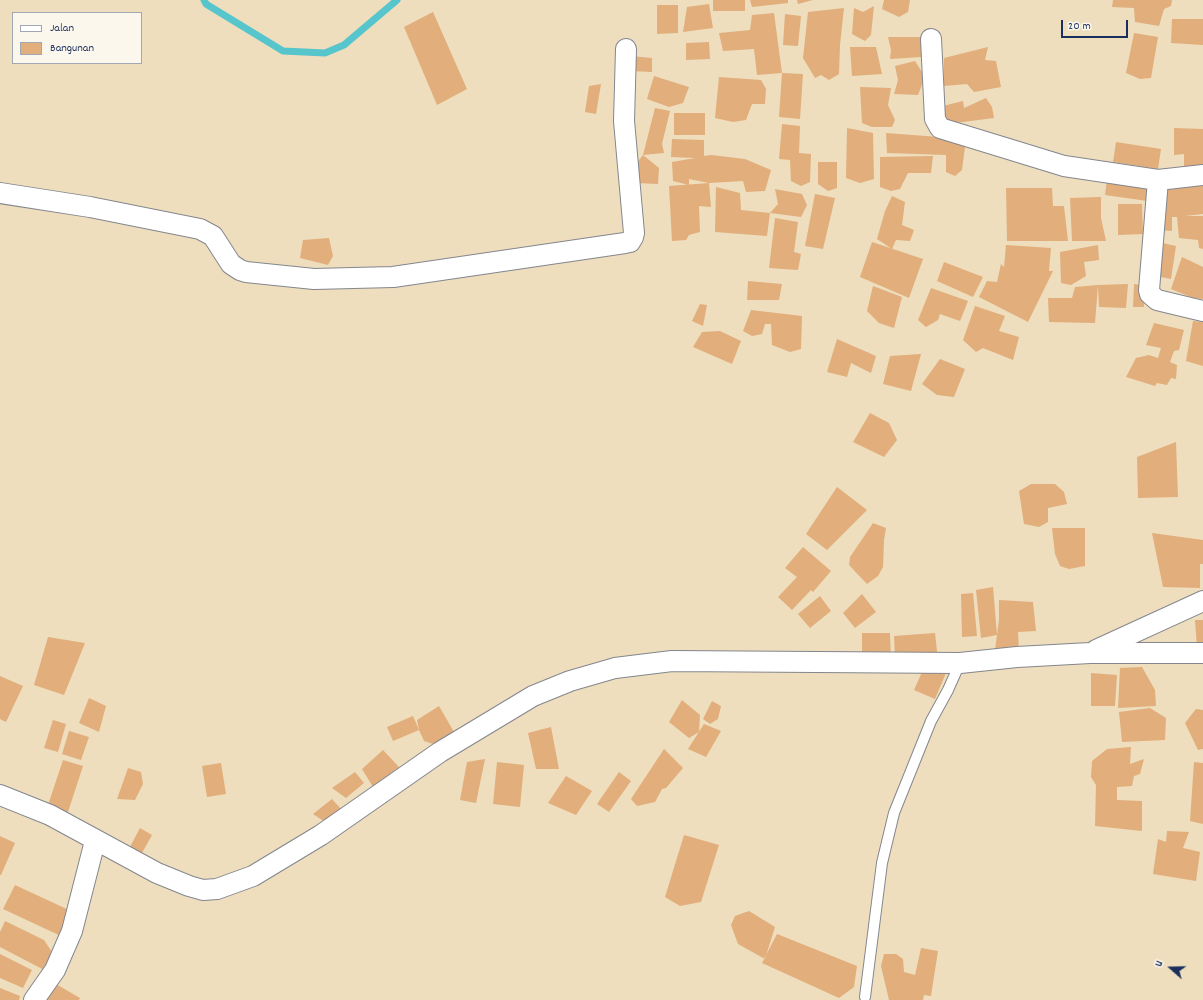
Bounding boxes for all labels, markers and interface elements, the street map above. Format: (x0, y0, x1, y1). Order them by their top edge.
legend (12, 12, 142, 64)
scale bar (1063, 12, 1130, 38)
text: 20 m (1068, 18, 1091, 35)
text: Jalan (50, 20, 74, 37)
text: Bangunan (50, 40, 94, 57)
north arrow (1151, 948, 1191, 988)
text: U (1151, 959, 1168, 969)

